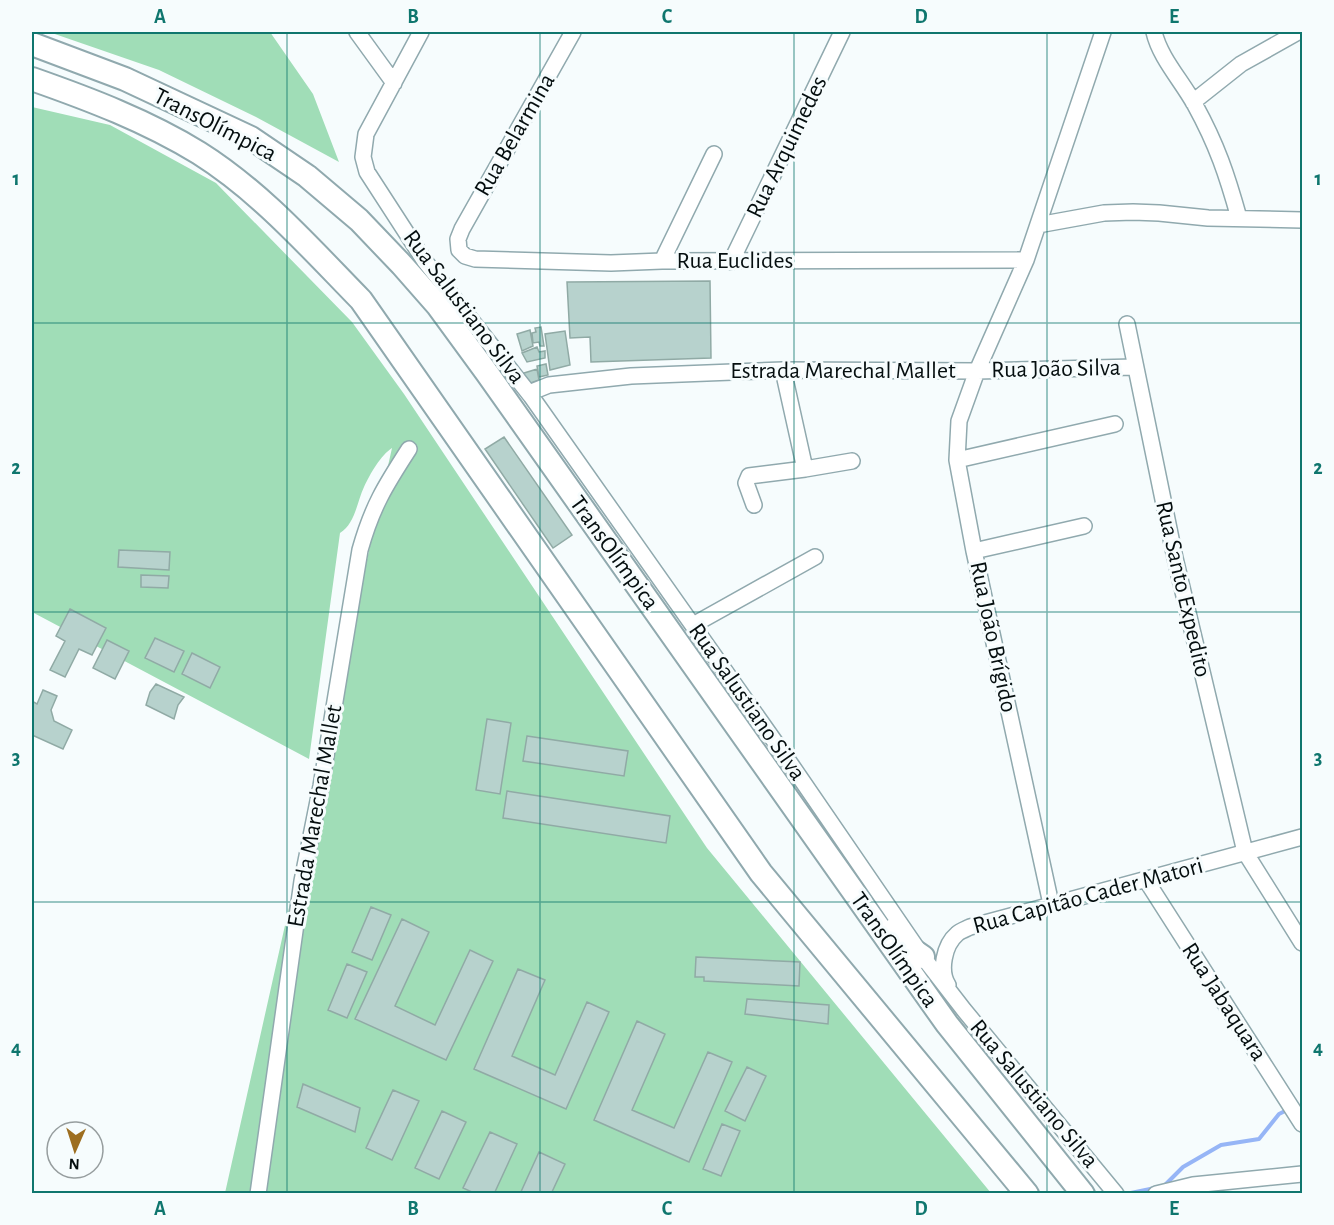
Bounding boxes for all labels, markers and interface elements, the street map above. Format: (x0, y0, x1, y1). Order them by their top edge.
text: A (154, 7, 166, 27)
text: B (407, 7, 419, 27)
text: C (662, 7, 673, 27)
text: D (914, 7, 928, 27)
text: E (1169, 7, 1179, 27)
street label: Rua Belarmina (470, 70, 560, 200)
street label: Rua Arquimedes (742, 72, 832, 222)
street label: TransOlímpica (150, 84, 280, 166)
text: 1 (12, 169, 20, 189)
text: 1 (1314, 169, 1322, 189)
street label: Rua Salustiano Silva (399, 226, 529, 388)
street label: Rua Euclides (677, 249, 793, 273)
street label: Rua João Silva (991, 356, 1121, 382)
street label: Estrada Marechal Mallet (730, 359, 956, 383)
text: 2 (11, 458, 21, 478)
text: 2 (1313, 458, 1323, 478)
street label: TransOlímpica (565, 492, 663, 614)
street label: Rua Santo Expedito (1151, 499, 1215, 679)
street label: Rua João Brígido (965, 559, 1021, 715)
street label: Rua Salustiano Silva (684, 619, 810, 785)
street label: Estrada Marechal Mallet (284, 703, 346, 929)
text: 3 (12, 748, 20, 768)
text: 3 (1314, 748, 1322, 768)
street label: Rua Capitão Cader Matori (970, 854, 1206, 938)
street label: TransOlímpica (846, 888, 942, 1012)
street label: Rua Jabaquara (1177, 939, 1271, 1065)
street label: Rua Salustiano Silva (965, 1015, 1103, 1173)
text: 4 (11, 1038, 21, 1058)
text: 4 (1313, 1038, 1323, 1058)
north arrow (45, 1120, 105, 1180)
text: N (68, 1156, 80, 1172)
text: A (154, 1199, 166, 1219)
text: B (407, 1199, 419, 1219)
text: C (662, 1199, 673, 1219)
text: D (914, 1199, 928, 1219)
text: E (1169, 1199, 1179, 1219)

